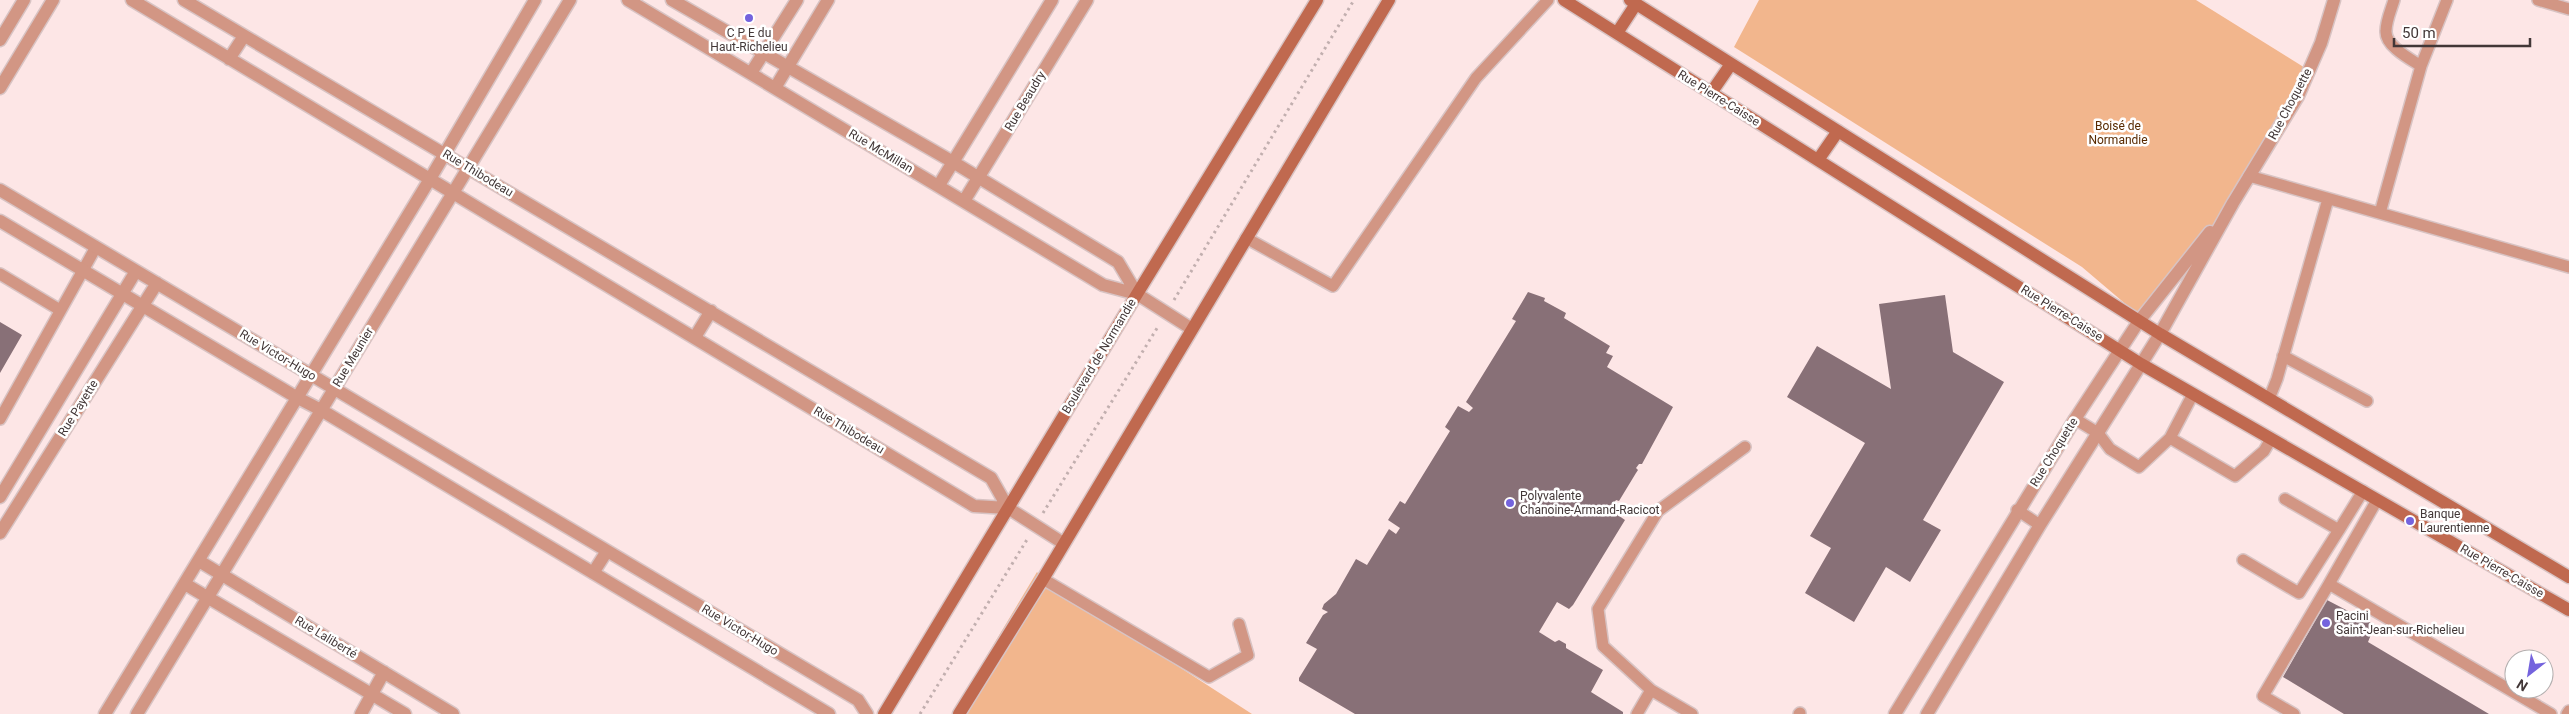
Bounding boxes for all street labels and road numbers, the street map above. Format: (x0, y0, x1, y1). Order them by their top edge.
street label: Rue Choquette (2265, 66, 2315, 142)
street label: Rue Pierre-Caisse (1675, 67, 1763, 129)
street label: Rue Beaudry (1002, 68, 1048, 133)
street label: Rue McMillan (846, 126, 916, 176)
street label: Rue Thibodeau (440, 146, 516, 200)
street label: Rue Pierre-Caisse (2018, 282, 2106, 344)
street label: Boulevard de Normandie (1059, 296, 1139, 416)
street label: Rue Meunier (330, 325, 376, 389)
street label: Rue Victor-Hugo (237, 327, 319, 383)
street label: Rue Payette (55, 377, 101, 439)
street label: Rue Thibodeau (811, 403, 887, 457)
street label: Rue Choquette (2027, 415, 2081, 489)
street label: Rue Pierre-Caisse (2458, 541, 2546, 601)
street label: Rue Victor-Hugo (699, 602, 781, 658)
street label: Rue Laliberté (292, 613, 360, 661)

